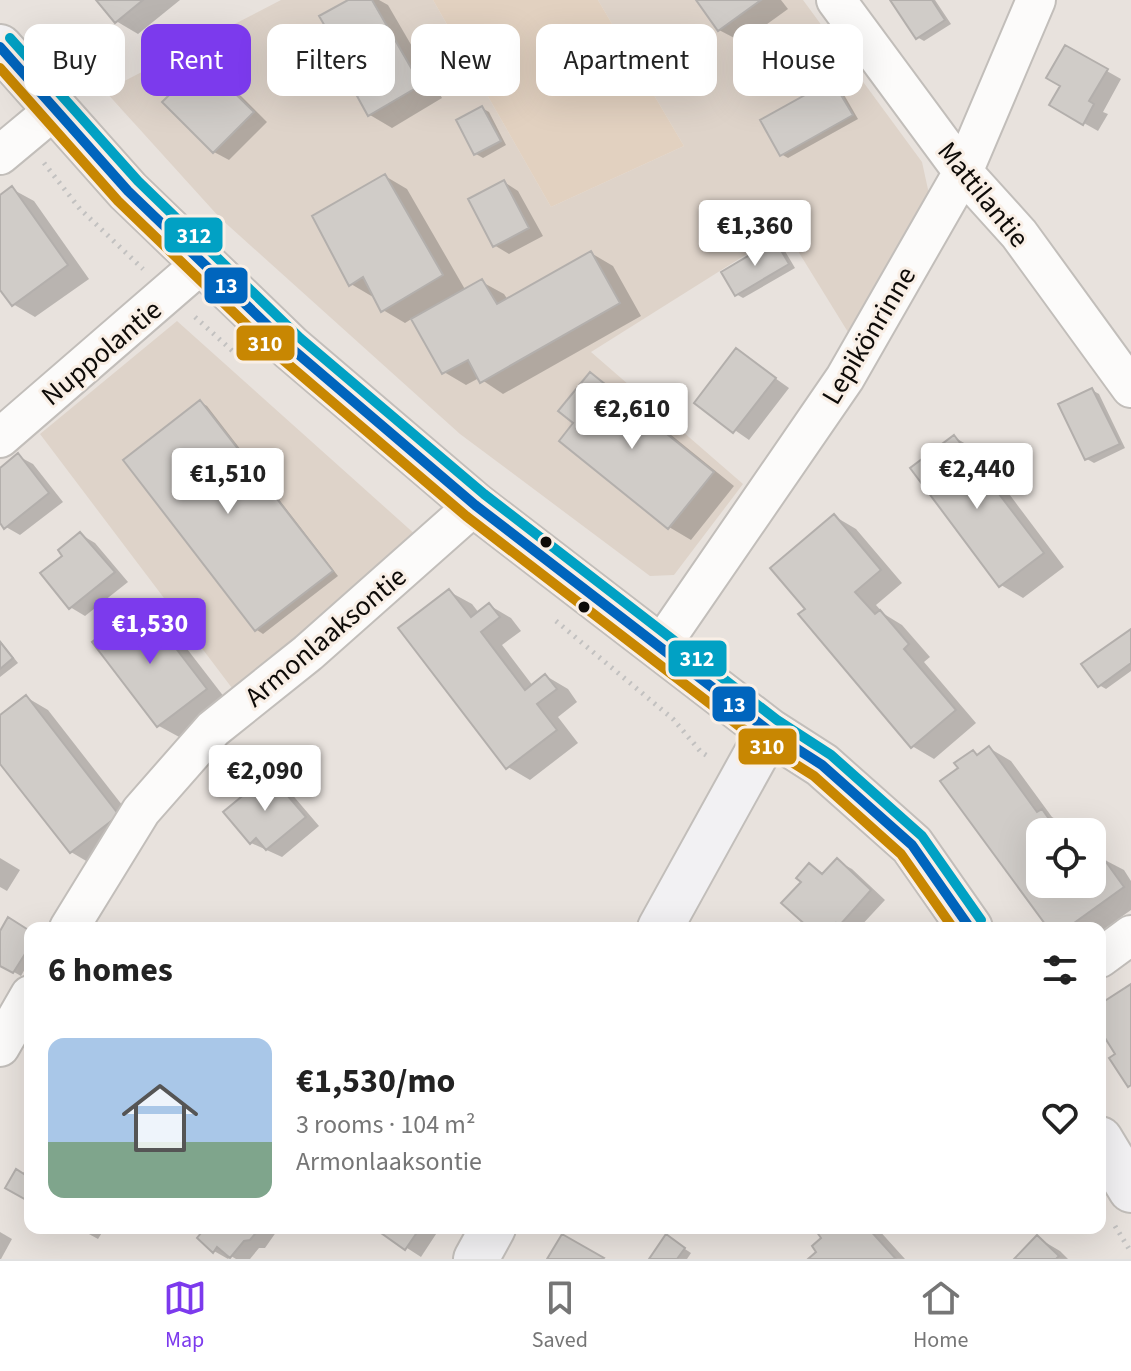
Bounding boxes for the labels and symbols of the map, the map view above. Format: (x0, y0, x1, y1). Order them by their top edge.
street label: Mattilantie (928, 133, 1038, 256)
pin: €1,360 (690, 200, 820, 268)
line badge: 312 (163, 216, 224, 254)
text: 312 (177, 220, 211, 252)
street label: Lepikönrinne (812, 259, 926, 412)
line badge: 13 (203, 266, 249, 305)
text: 13 (214, 270, 238, 302)
street label: Nuppolantie (33, 290, 171, 415)
line badge: 310 (235, 324, 296, 362)
text: 310 (248, 328, 282, 360)
pin: €2,610 (567, 383, 697, 451)
pin: €2,440 (912, 443, 1042, 511)
pin: €1,510 (163, 448, 293, 516)
unlabelled marker (538, 534, 554, 550)
street label: Armonlaaksontie (236, 557, 415, 716)
pin: €1,530 (85, 598, 215, 666)
unlabelled marker (576, 599, 592, 615)
line badge: 312 (667, 639, 728, 678)
text: 312 (680, 643, 714, 675)
line badge: 13 (711, 685, 757, 723)
text: 13 (722, 689, 746, 721)
line badge: 310 (737, 727, 798, 766)
text: 310 (750, 731, 784, 763)
pin: €2,090 (200, 745, 330, 813)

